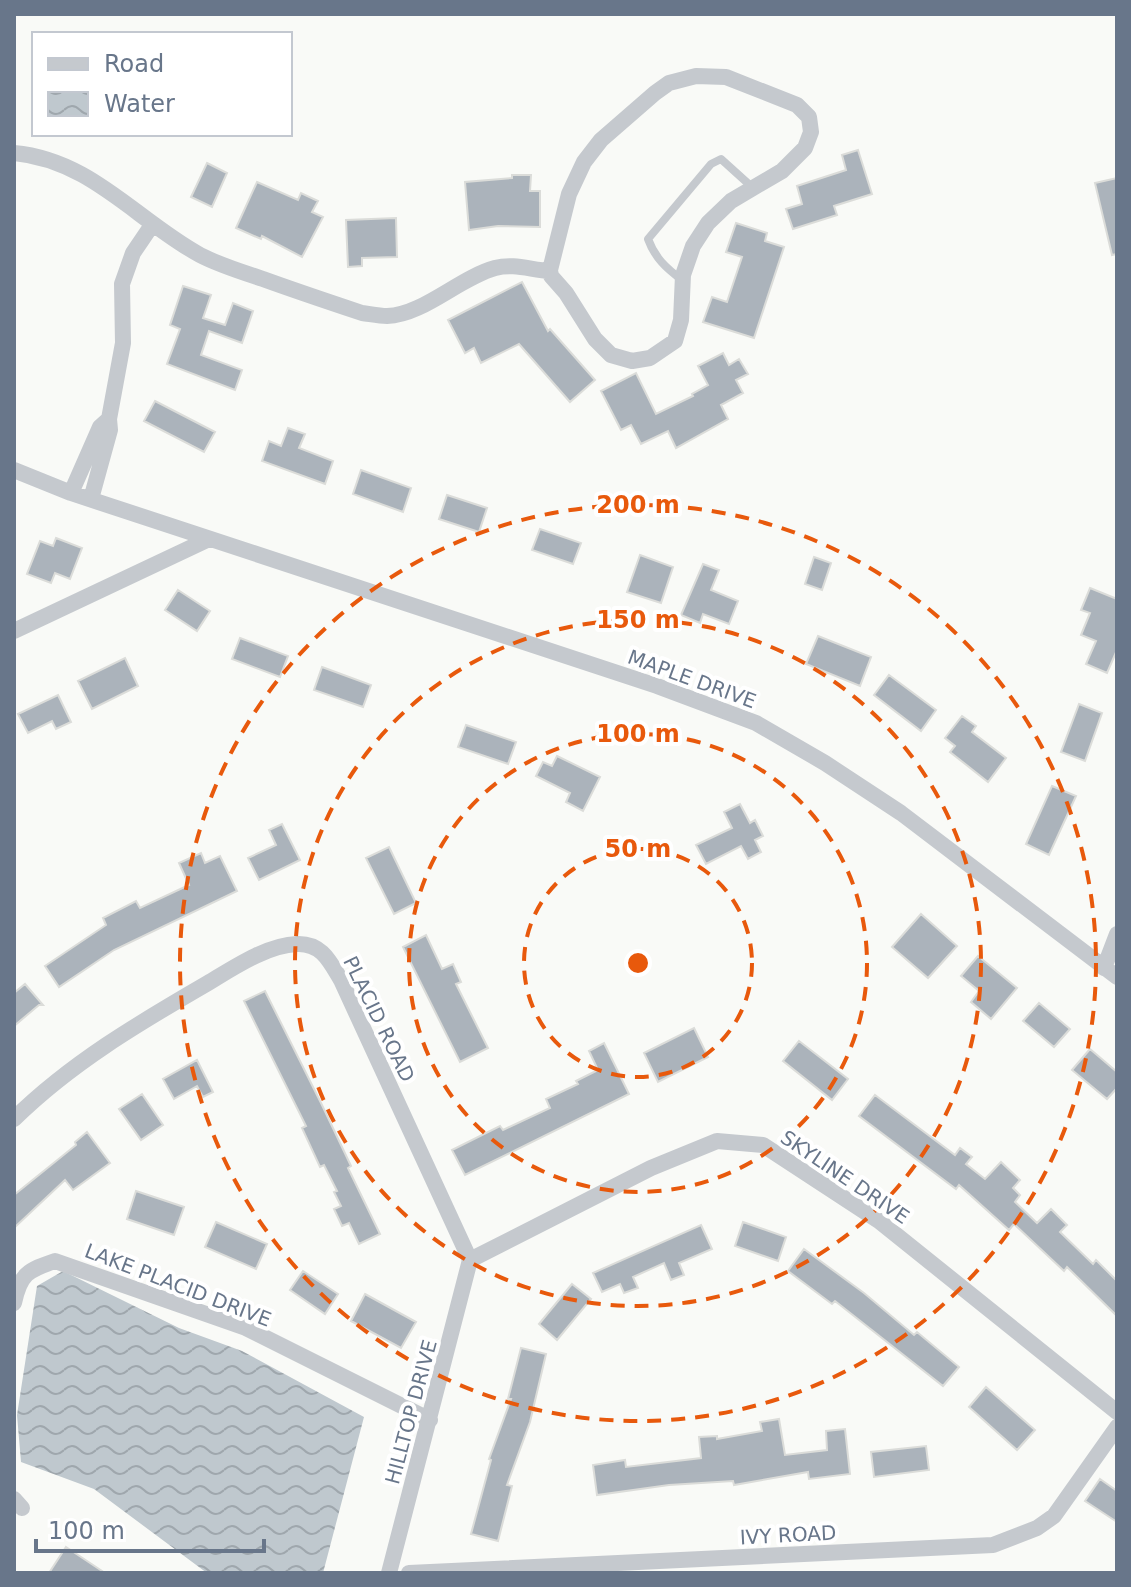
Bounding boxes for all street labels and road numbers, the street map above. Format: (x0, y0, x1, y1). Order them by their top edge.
street label: MAPLE DRIVE (625, 645, 759, 713)
street label: PLACID ROAD (338, 952, 420, 1086)
street label: SKYLINE DRIVE (776, 1125, 914, 1229)
street label: LAKE PLACID DRIVE (81, 1238, 275, 1332)
street label: HILLTOP DRIVE (380, 1337, 442, 1487)
street label: IVY ROAD (739, 1520, 837, 1550)

